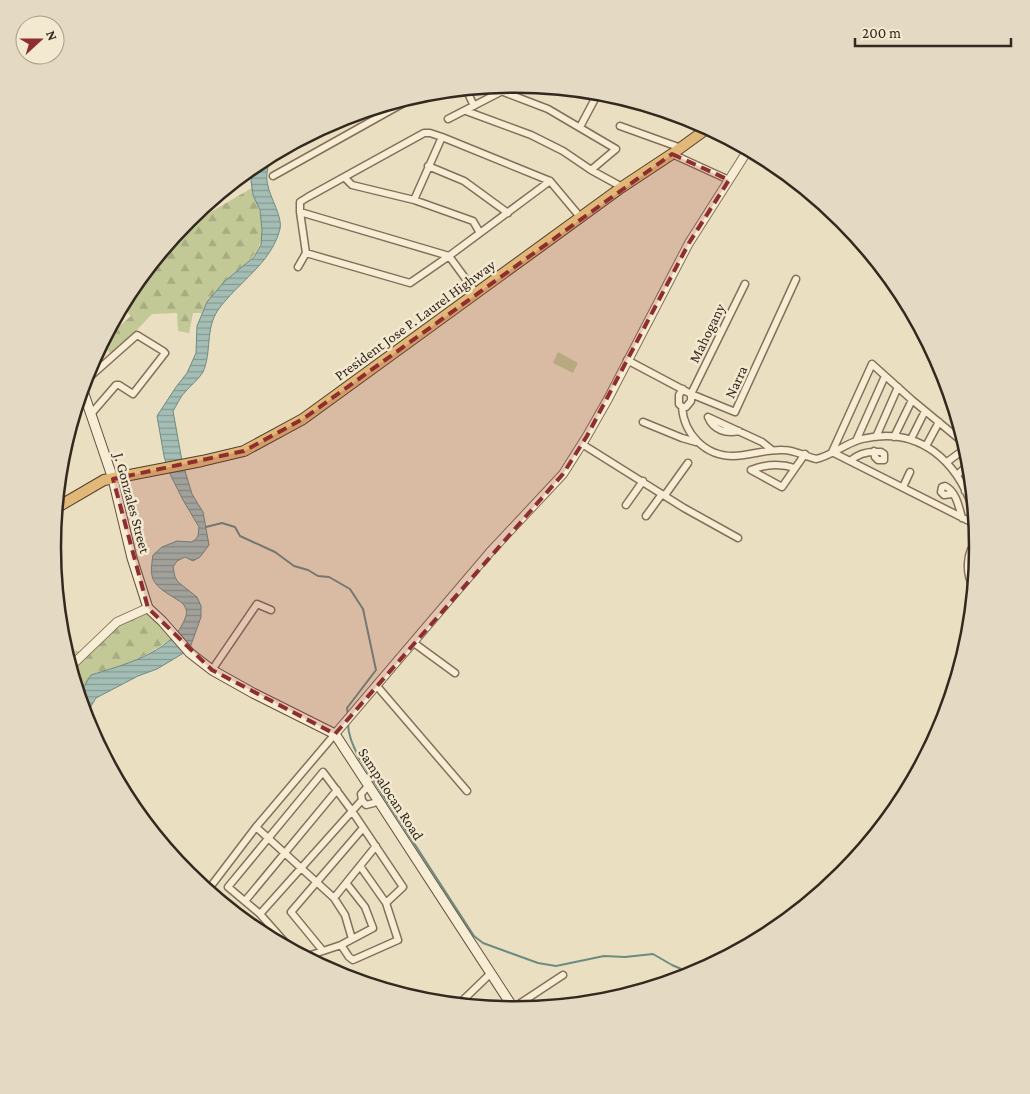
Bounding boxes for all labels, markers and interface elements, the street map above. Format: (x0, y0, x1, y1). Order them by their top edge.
north arrow (15, 15, 65, 65)
scale bar (855, 15, 1011, 47)
text: 200 m (862, 25, 901, 41)
text: N (43, 28, 61, 43)
street label: President Jose P. Laurel Highway (332, 256, 499, 384)
street label: Mahogany (686, 301, 729, 366)
street label: Narra (722, 363, 750, 401)
street label: J. Gonzales Street (109, 449, 153, 556)
street label: Sampalocan Road (354, 745, 427, 844)

